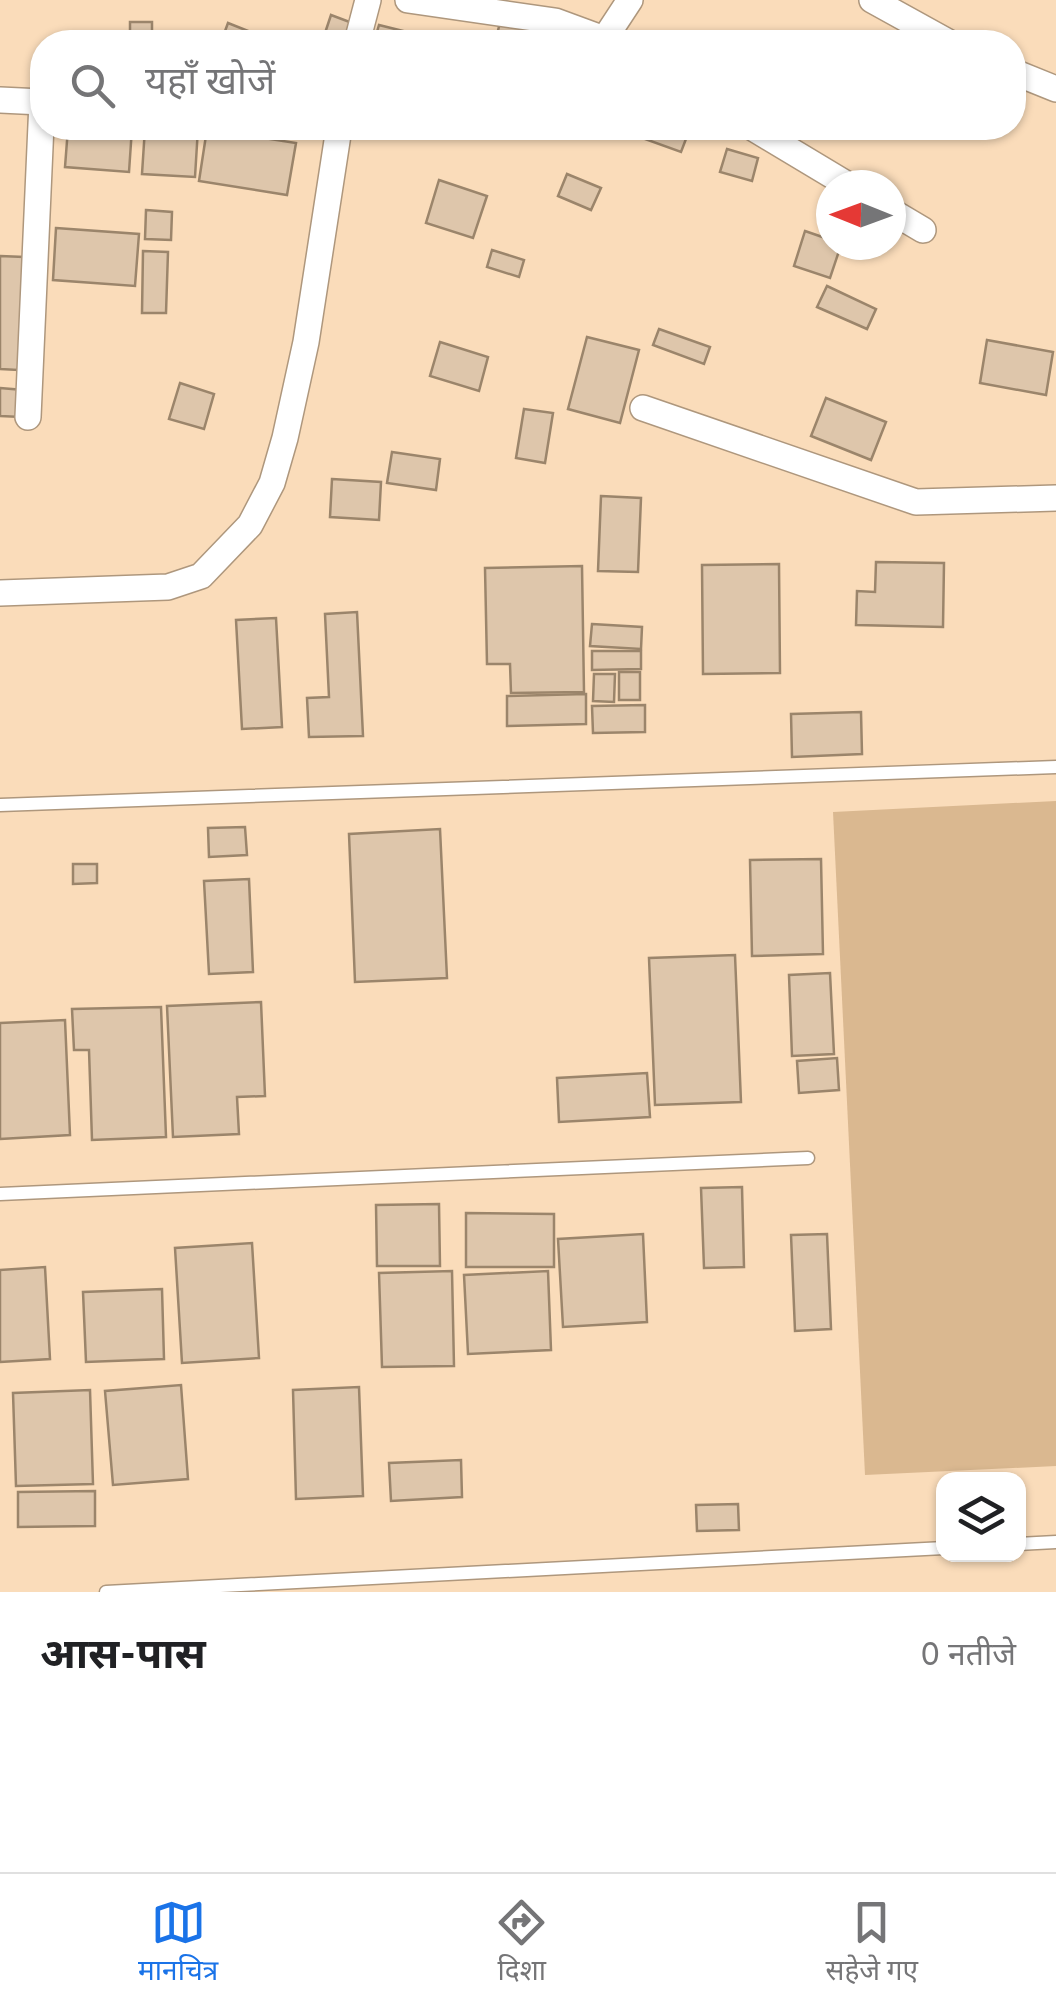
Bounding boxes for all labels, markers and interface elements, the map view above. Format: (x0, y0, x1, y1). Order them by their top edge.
search box (30, 30, 1026, 140)
icon: search (65, 58, 120, 113)
text: यहाँ खोजें (145, 60, 275, 109)
north arrow (816, 170, 906, 260)
map controls (936, 1472, 1026, 1562)
button: layers (936, 1472, 1026, 1562)
text: आस-पास (40, 1631, 206, 1684)
text: 0 नतीजे (920, 1637, 1016, 1677)
tab: मानचित्र (138, 1895, 218, 1991)
tab: दिशा (494, 1895, 549, 1991)
tab: सहेजे गए (826, 1895, 918, 1991)

